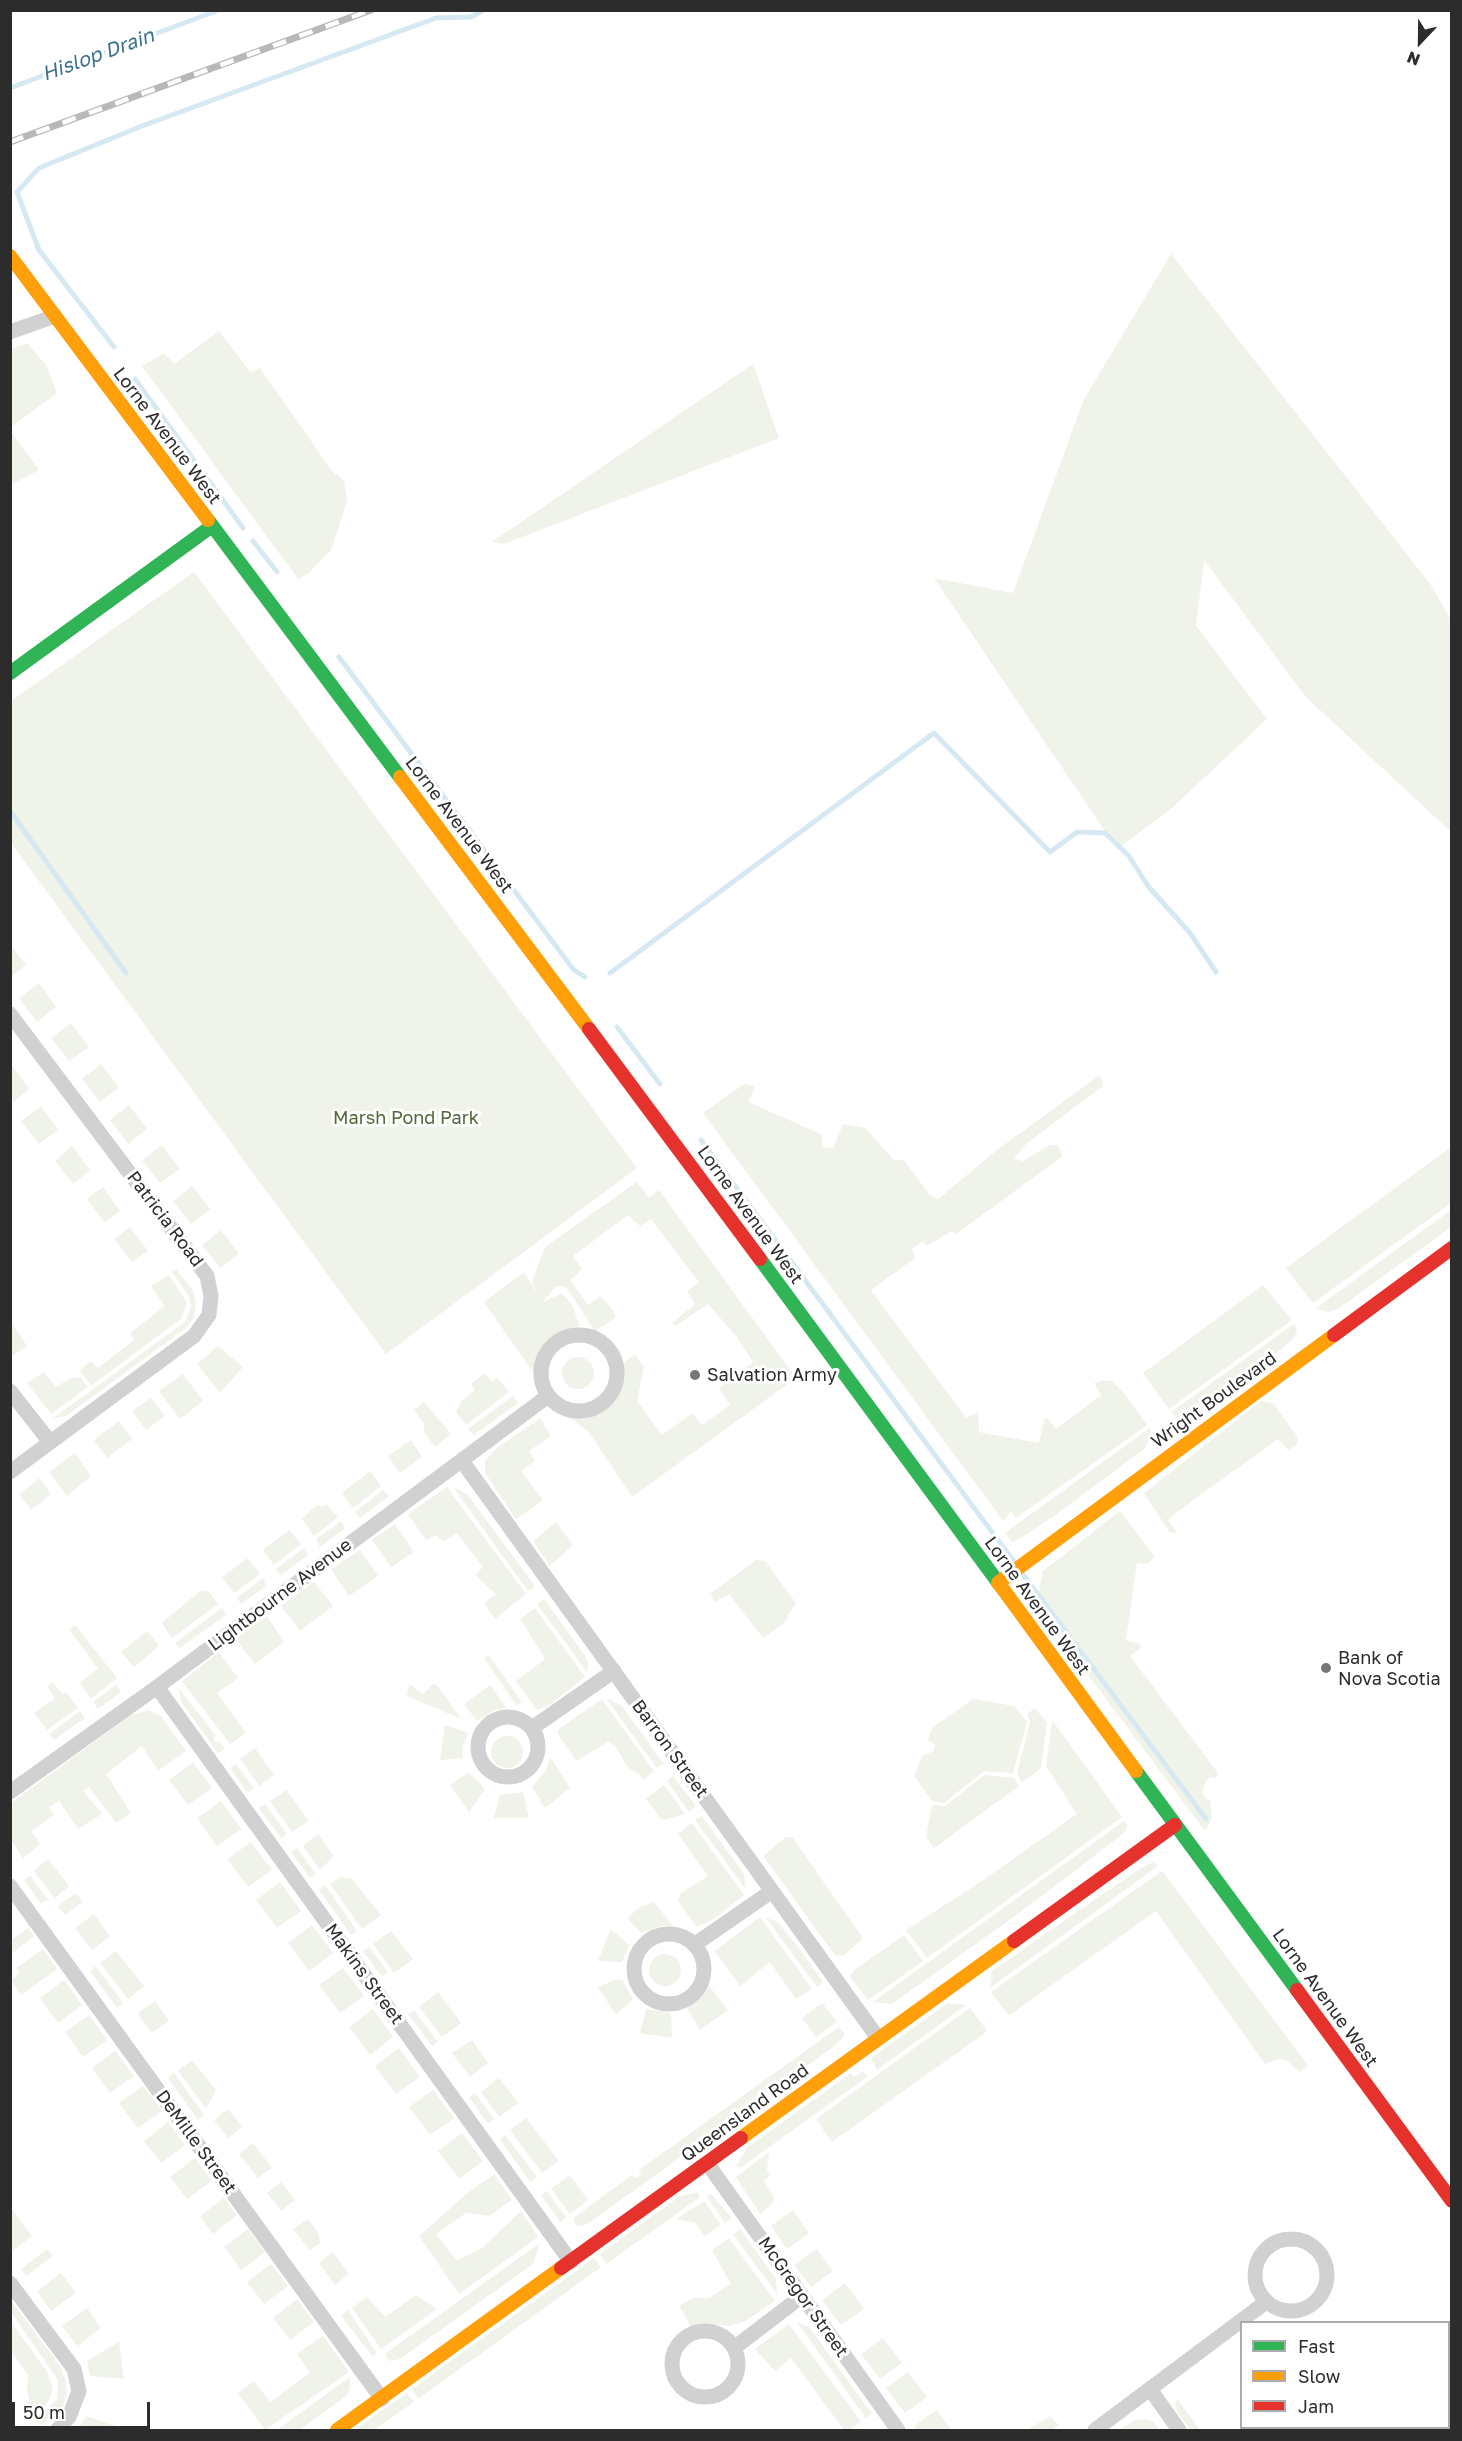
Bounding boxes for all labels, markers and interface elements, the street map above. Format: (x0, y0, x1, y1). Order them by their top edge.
north arrow (1390, 12, 1450, 72)
water label: Hislop Drain (39, 24, 157, 86)
text: N (1404, 47, 1423, 70)
street label: Lorne Avenue West (109, 363, 225, 509)
street label: Lorne Avenue West (401, 752, 517, 898)
park label: Marsh Pond Park (333, 1107, 479, 1129)
street label: Lorne Avenue West (693, 1142, 807, 1288)
street label: Patricia Road (122, 1167, 208, 1271)
street label: Wright Boulevard (1147, 1347, 1281, 1453)
place label: Salvation Army (707, 1364, 837, 1386)
marker: Salvation Army (688, 1368, 702, 1382)
street label: Lorne Avenue West (980, 1533, 1094, 1679)
street label: Lightbourne Avenue (204, 1534, 356, 1656)
place label: Bank of Nova Scotia (1338, 1647, 1441, 1690)
marker: Bank of Nova Scotia (1319, 1661, 1333, 1675)
street label: Barron Street (627, 1696, 713, 1802)
street label: Makins Street (320, 1920, 408, 2028)
street label: Lorne Avenue West (1268, 1925, 1382, 2071)
street label: Queensland Road (677, 2059, 813, 2167)
street label: DeMille Street (151, 2086, 241, 2198)
street label: McGregor Street (753, 2233, 853, 2361)
legend (1240, 2321, 1450, 2429)
text: Fast (1298, 2335, 1335, 2357)
text: Slow (1298, 2365, 1340, 2387)
scale bar (15, 2390, 153, 2428)
text: Jam (1298, 2395, 1334, 2417)
text: 50 m (23, 2401, 65, 2423)

